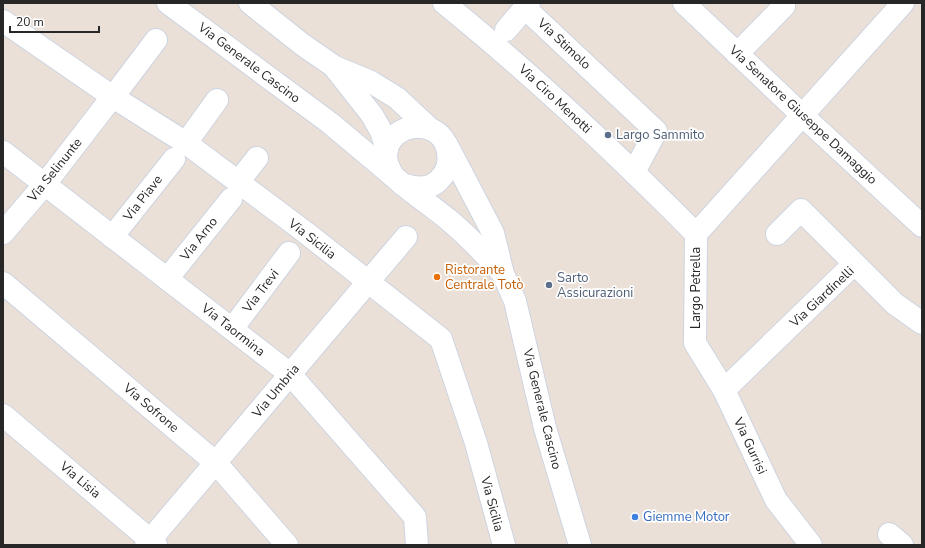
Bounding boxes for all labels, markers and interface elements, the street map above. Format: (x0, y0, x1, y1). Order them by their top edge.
scale bar (10, 8, 99, 34)
text: 20 m (16, 14, 44, 30)
street label: Via Stimolo (533, 14, 595, 73)
street label: Via Generale Cascino (193, 18, 304, 107)
street label: Via Senatore Giuseppe Damaggio (724, 41, 881, 189)
street label: Via Ciro Menotti (514, 60, 595, 138)
place label: Largo Sammito (616, 126, 705, 144)
marker: Largo Sammito (603, 130, 613, 140)
street label: Via Selinunte (23, 134, 86, 207)
street label: Via Piave (119, 171, 167, 226)
street label: Via Arno (176, 213, 222, 265)
street label: Via Sicilia (284, 214, 340, 263)
street label: Largo Petrella (687, 247, 705, 329)
place label: Ristorante Centrale Totò (445, 261, 523, 294)
street label: Via Giardinelli (785, 263, 858, 332)
street label: Via Trevi (238, 266, 283, 317)
place label: Sarto Assicurazioni (557, 269, 633, 302)
marker: Ristorante Centrale Totò (432, 272, 442, 282)
marker: Sarto Assicurazioni (544, 280, 554, 290)
street label: Via Taormina (197, 299, 269, 361)
street label: Via Generale Cascino (518, 346, 566, 471)
street label: Via Umbria (248, 360, 304, 422)
street label: Via Sofrone (118, 379, 183, 437)
street label: Via Gurrisi (729, 414, 771, 477)
street label: Via Lisia (55, 457, 104, 502)
street label: Via Sicilia (476, 474, 508, 533)
place label: Giemme Motor (643, 508, 730, 526)
marker: Giemme Motor (630, 512, 640, 522)

